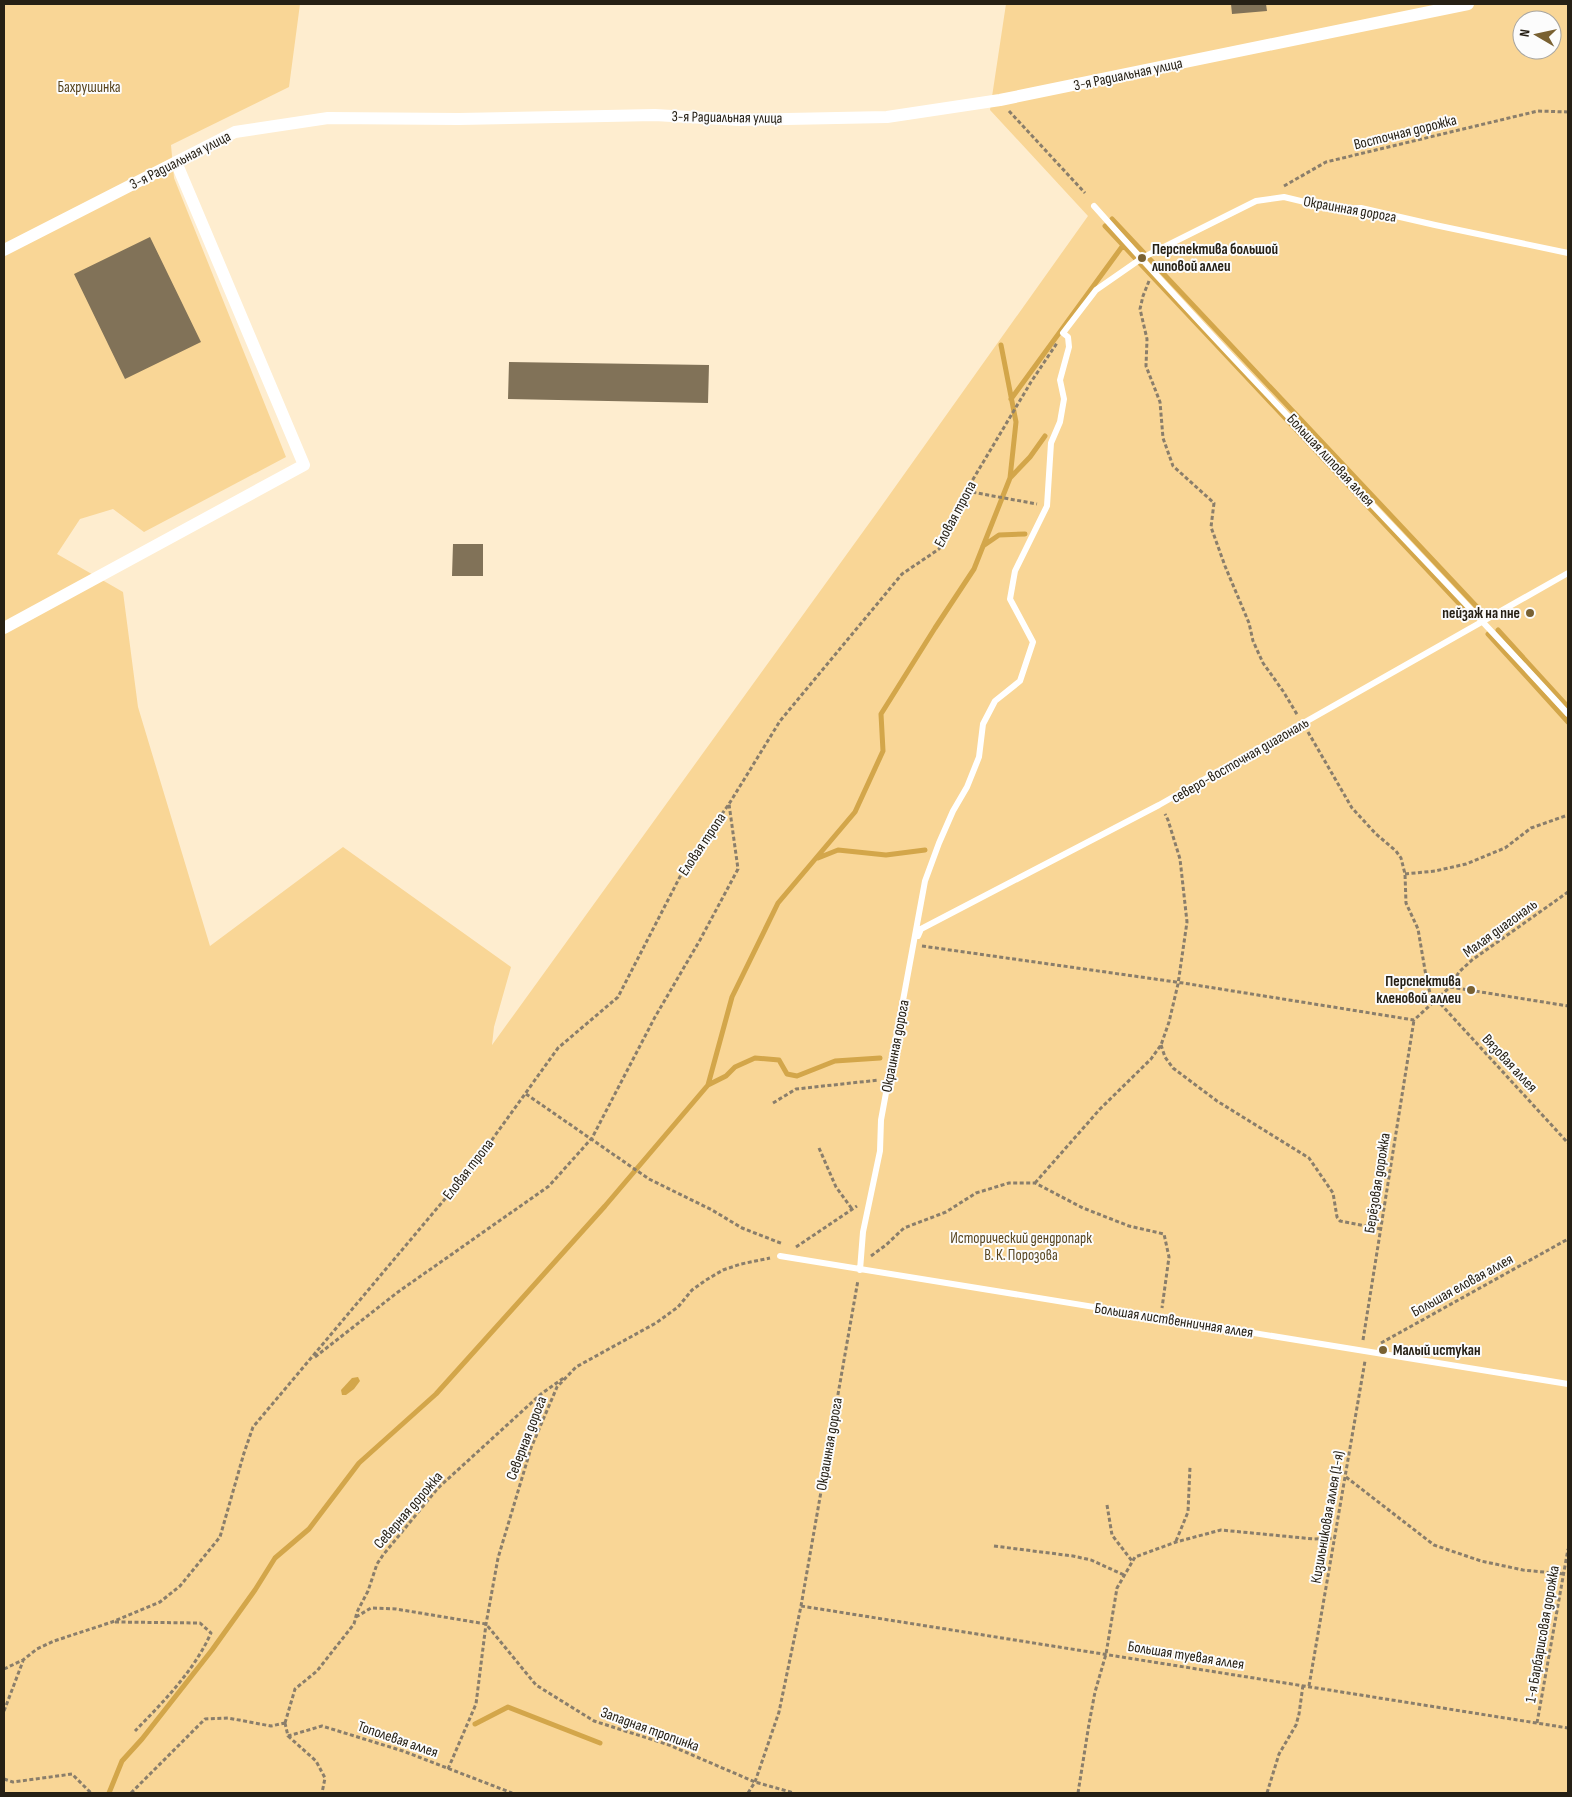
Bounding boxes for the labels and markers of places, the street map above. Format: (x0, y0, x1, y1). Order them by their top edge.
place label: Перспектива большой липовой аллеи (1152, 240, 1278, 276)
marker: Перспектива большой липовой аллеи (1136, 252, 1148, 264)
place label: пейзаж на пне (1442, 604, 1520, 623)
marker: пейзаж на пне (1524, 607, 1536, 619)
place label: Перспектива кленовой аллеи (1376, 972, 1461, 1008)
marker: Перспектива кленовой аллеи (1465, 984, 1477, 996)
place label: Малый истукан (1393, 1341, 1480, 1360)
marker: Малый истукан (1377, 1344, 1389, 1356)

